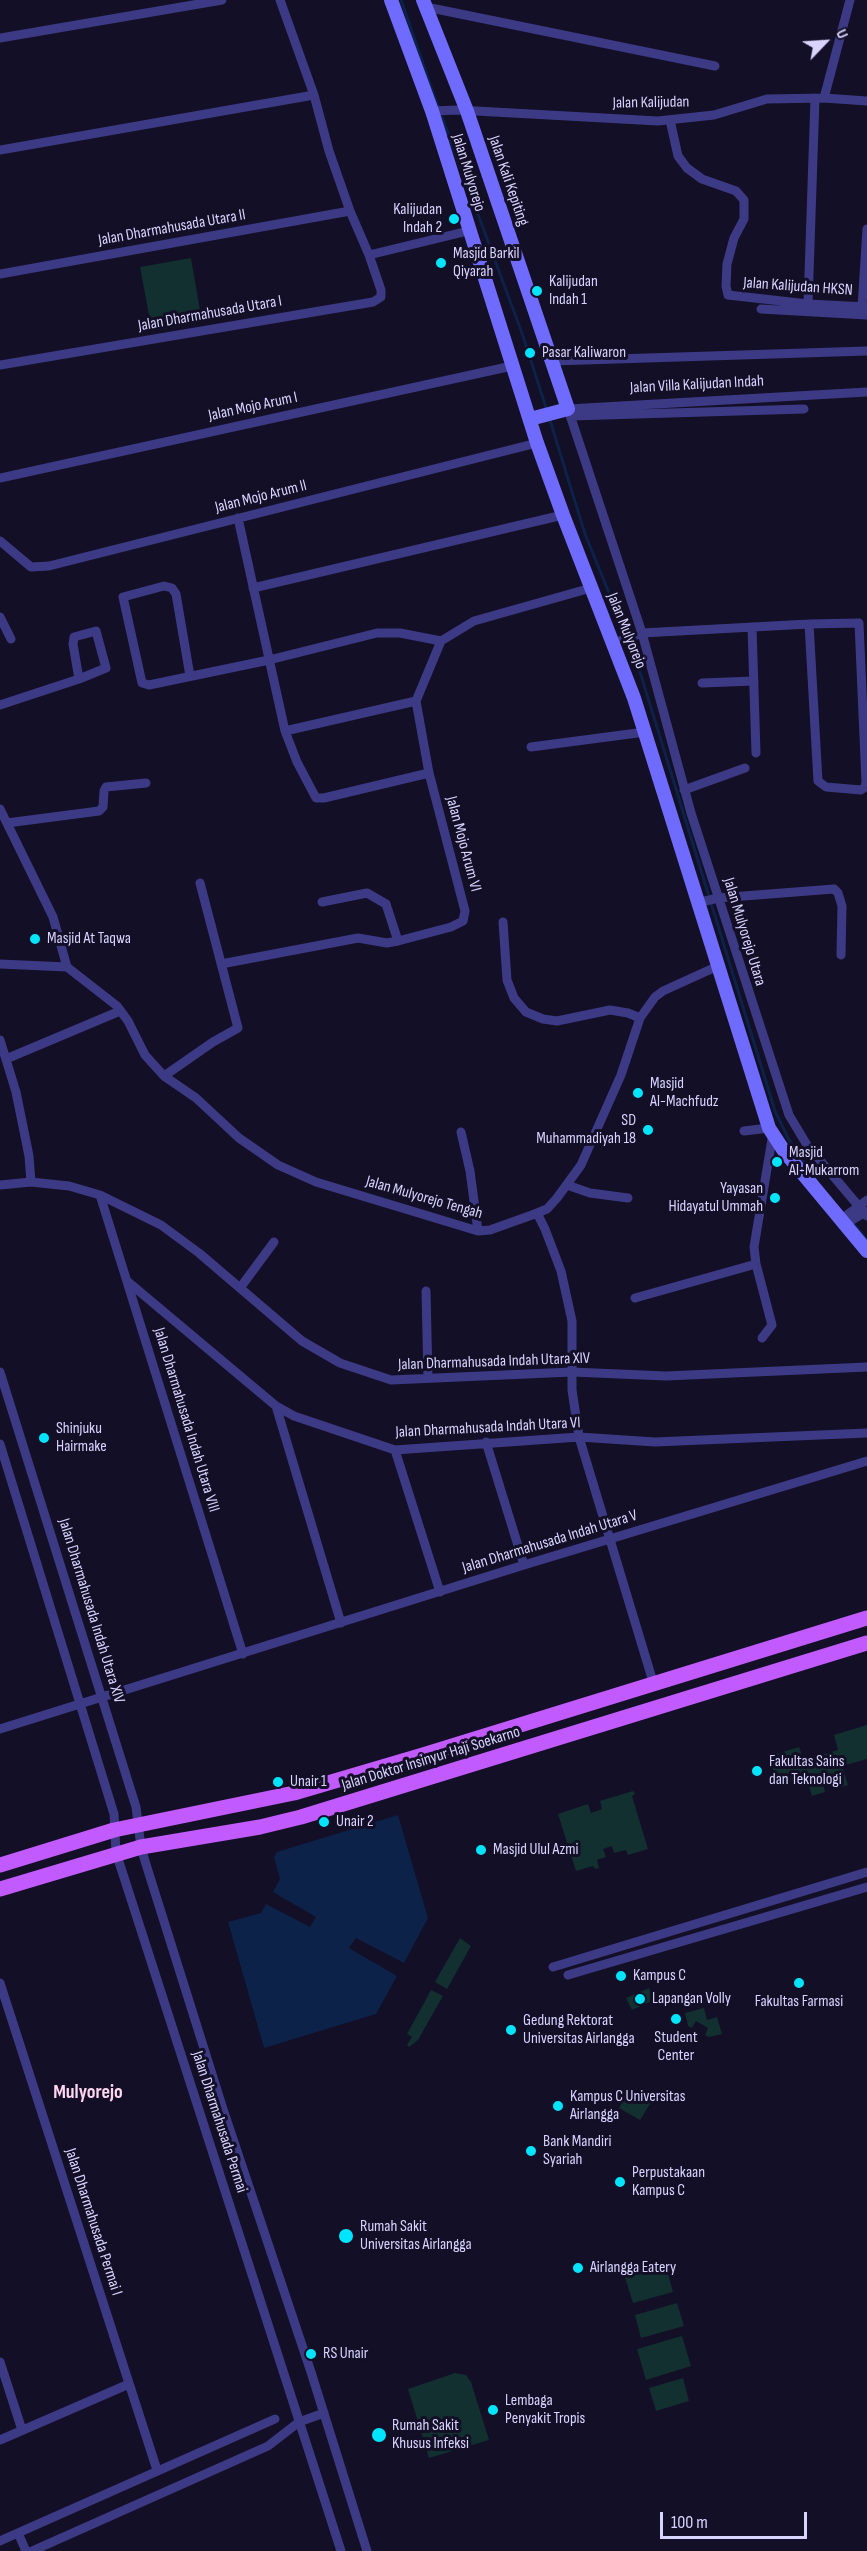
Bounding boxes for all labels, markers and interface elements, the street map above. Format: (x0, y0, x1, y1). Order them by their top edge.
north arrow (795, 12, 855, 72)
text: U (831, 26, 852, 42)
street label: Jalan Kalijudan (612, 93, 690, 113)
street label: Jalan Mulyorejo (447, 132, 489, 214)
street label: Jalan Kali Kepiting (484, 133, 532, 229)
place label: Kalijudan Indah 2 (393, 200, 442, 238)
street label: Jalan Dharmahusada Utara II (97, 206, 247, 250)
marker: Kalijudan Indah 2 (447, 212, 461, 226)
place label: Masjid Barkil Qiyarah (453, 244, 519, 282)
marker: Masjid Barkil Qiyarah (434, 256, 448, 270)
place label: Kalijudan Indah 1 (549, 272, 598, 310)
street label: Jalan Kalijudan HKSN (743, 274, 853, 300)
marker: Kalijudan Indah 1 (530, 284, 544, 298)
street label: Jalan Dharmahusada Utara I (137, 292, 283, 336)
place label: Pasar Kaliwaron (542, 343, 626, 363)
marker: Pasar Kaliwaron (523, 346, 537, 360)
street label: Jalan Villa Kalijudan Indah (630, 372, 764, 398)
street label: Jalan Mojo Arum I (207, 388, 299, 426)
street label: Jalan Mojo Arum II (213, 476, 309, 518)
street label: Jalan Mulyorejo (602, 590, 650, 672)
street label: Jalan Mojo Arum VI (441, 794, 485, 894)
street label: Jalan Mulyorejo Utara (718, 876, 770, 988)
place label: Masjid At Taqwa (47, 929, 131, 949)
marker: Masjid At Taqwa (28, 932, 42, 946)
place label: Masjid Al-Machfudz (650, 1074, 719, 1112)
marker: Masjid Al-Machfudz (631, 1086, 645, 1100)
place label: SD Muhammadiyah 18 (536, 1111, 636, 1149)
marker: SD Muhammadiyah 18 (641, 1123, 655, 1137)
place label: Masjid Al-Mukarrom (789, 1143, 859, 1181)
marker: Masjid Al-Mukarrom (770, 1155, 784, 1169)
street label: Jalan Mulyorejo Tengah (363, 1172, 485, 1224)
place label: Yayasan Hidayatul Ummah (669, 1179, 763, 1217)
marker: Yayasan Hidayatul Ummah (768, 1191, 782, 1205)
street label: Jalan Dharmahusada Indah Utara VIII (149, 1326, 223, 1514)
street label: Jalan Dharmahusada Indah Utara XIV (398, 1349, 590, 1375)
street label: Jalan Dharmahusada Indah Utara VI (395, 1414, 581, 1442)
place label: Shinjuku Hairmake (56, 1419, 107, 1457)
marker: Shinjuku Hairmake (37, 1431, 51, 1445)
street label: Jalan Dharmahusada Indah Utara V (460, 1506, 640, 1578)
street label: Jalan Dharmahusada Indah Utara XIV (54, 1516, 128, 1706)
street label: Jalan Doktor Insinyur Haji Soekarno (339, 1723, 523, 1795)
place label: Fakultas Sains dan Teknologi (769, 1752, 845, 1790)
marker: Fakultas Sains dan Teknologi (750, 1764, 764, 1778)
place label: Unair 1 (290, 1772, 327, 1792)
marker: Unair 1 (271, 1775, 285, 1789)
place label: Unair 2 (336, 1812, 374, 1832)
marker: Unair 2 (317, 1815, 331, 1829)
place label: Masjid Ulul Azmi (493, 1840, 579, 1860)
marker: Masjid Ulul Azmi (474, 1843, 488, 1857)
place label: Kampus C (633, 1966, 686, 1986)
marker: Kampus C (614, 1969, 628, 1983)
marker: Fakultas Farmasi (792, 1976, 806, 1990)
place label: Lapangan Volly (652, 1989, 731, 2009)
marker: Lapangan Volly (633, 1992, 647, 2006)
place label: Fakultas Farmasi (755, 1992, 843, 2012)
place label: Gedung Rektorat Universitas Airlangga (523, 2011, 635, 2049)
marker: Student Center (669, 2012, 683, 2026)
marker: Gedung Rektorat Universitas Airlangga (504, 2023, 518, 2037)
place label: Student Center (654, 2028, 698, 2066)
street label: Jalan Dharmahusada Permai (187, 2049, 251, 2195)
district label: Mulyorejo (53, 2081, 123, 2105)
place label: Kampus C Universitas Airlangga (570, 2087, 686, 2125)
marker: Kampus C Universitas Airlangga (551, 2099, 565, 2113)
place label: Bank Mandiri Syariah (543, 2132, 612, 2170)
marker: Bank Mandiri Syariah (524, 2144, 538, 2158)
street label: Jalan Dharmahusada Permai I (60, 2146, 126, 2298)
place label: Perpustakaan Kampus C (632, 2163, 705, 2201)
marker: Perpustakaan Kampus C (613, 2175, 627, 2189)
place label: Rumah Sakit Universitas Airlangga (360, 2217, 472, 2255)
marker: Rumah Sakit Universitas Airlangga (337, 2227, 355, 2245)
place label: Airlangga Eatery (590, 2258, 676, 2278)
marker: Airlangga Eatery (571, 2261, 585, 2275)
place label: RS Unair (323, 2344, 368, 2364)
marker: RS Unair (304, 2347, 318, 2361)
place label: Lembaga Penyakit Tropis (505, 2391, 585, 2429)
marker: Lembaga Penyakit Tropis (486, 2403, 500, 2417)
place label: Rumah Sakit Khusus Infeksi (392, 2416, 469, 2454)
marker: Rumah Sakit Khusus Infeksi (370, 2426, 388, 2444)
scale bar (663, 2500, 810, 2538)
text: 100 m (671, 2512, 708, 2533)

